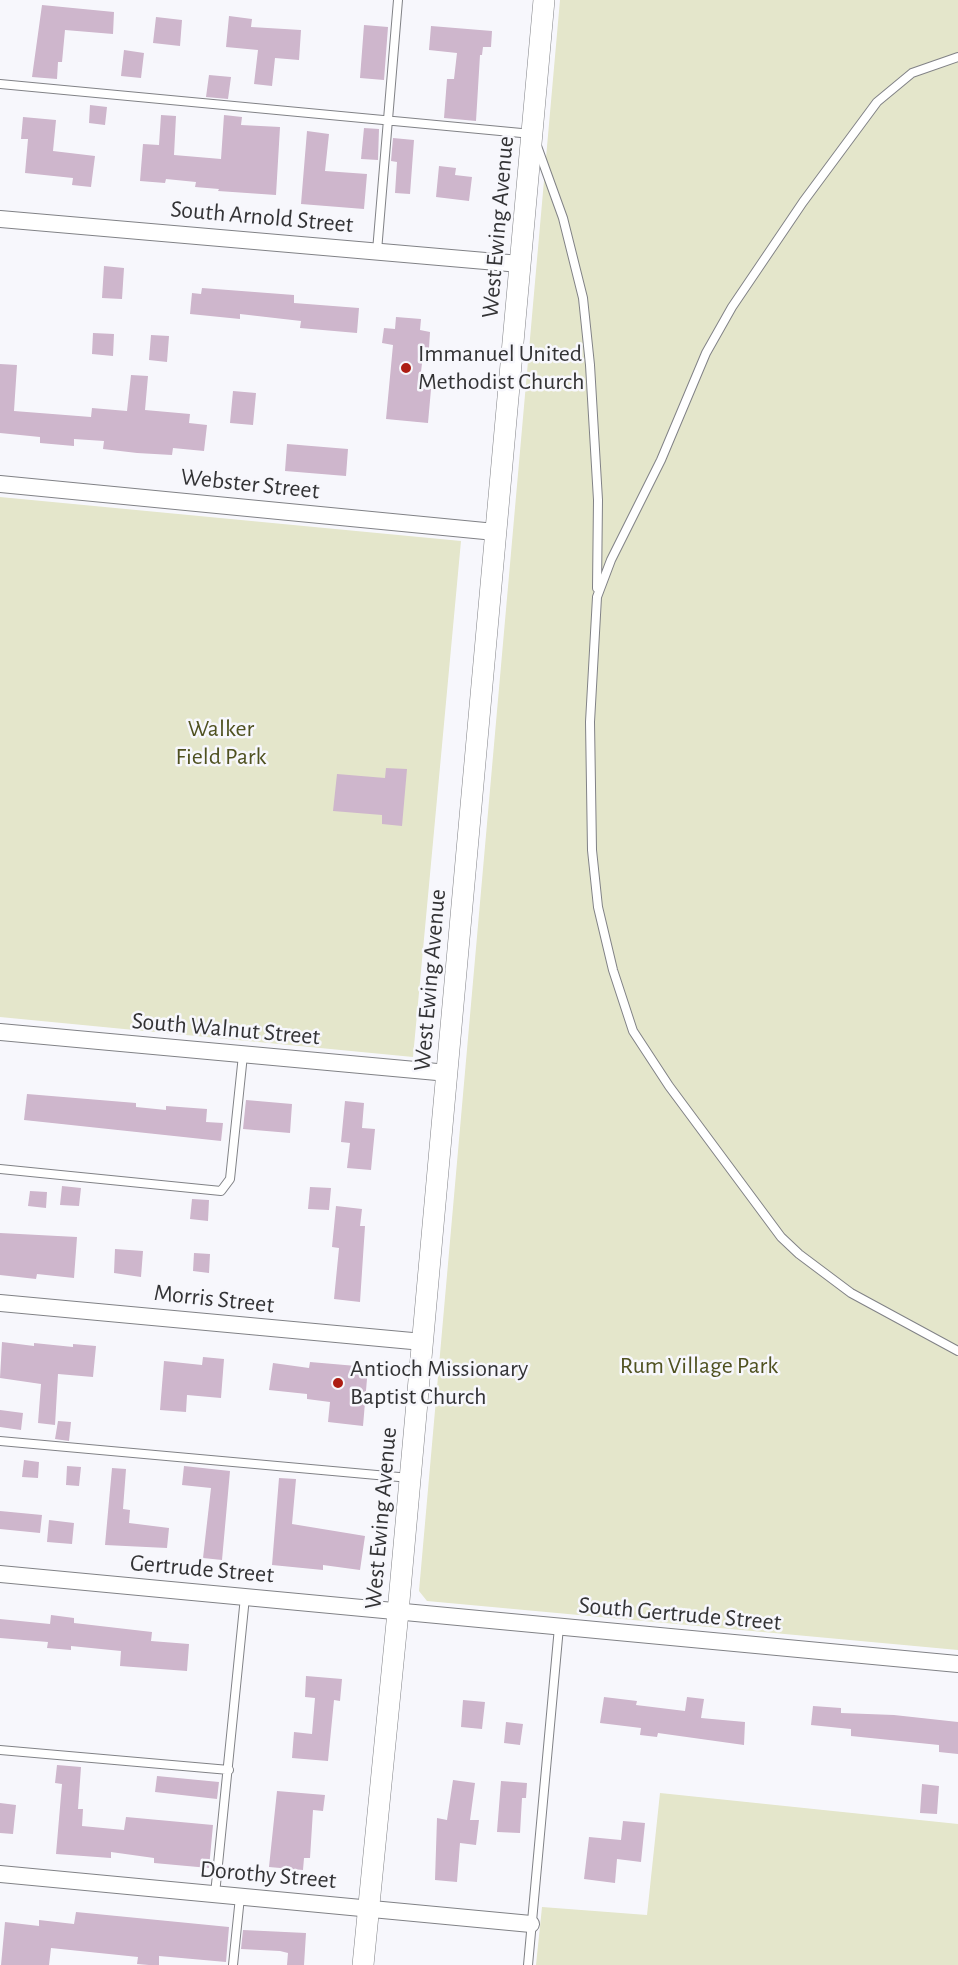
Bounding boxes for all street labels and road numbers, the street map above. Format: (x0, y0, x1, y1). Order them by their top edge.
street label: West Ewing Avenue (476, 135, 520, 319)
street label: South Arnold Street (169, 195, 355, 239)
street label: Webster Street (179, 462, 321, 506)
street label: West Ewing Avenue (408, 888, 452, 1072)
street label: South Walnut Street (131, 1006, 321, 1052)
street label: Morris Street (153, 1278, 275, 1320)
street label: West Ewing Avenue (359, 1426, 403, 1610)
street label: Gertrude Street (129, 1548, 275, 1590)
street label: South Gertrude Street (577, 1591, 783, 1637)
street label: Dorothy Street (199, 1855, 337, 1895)

